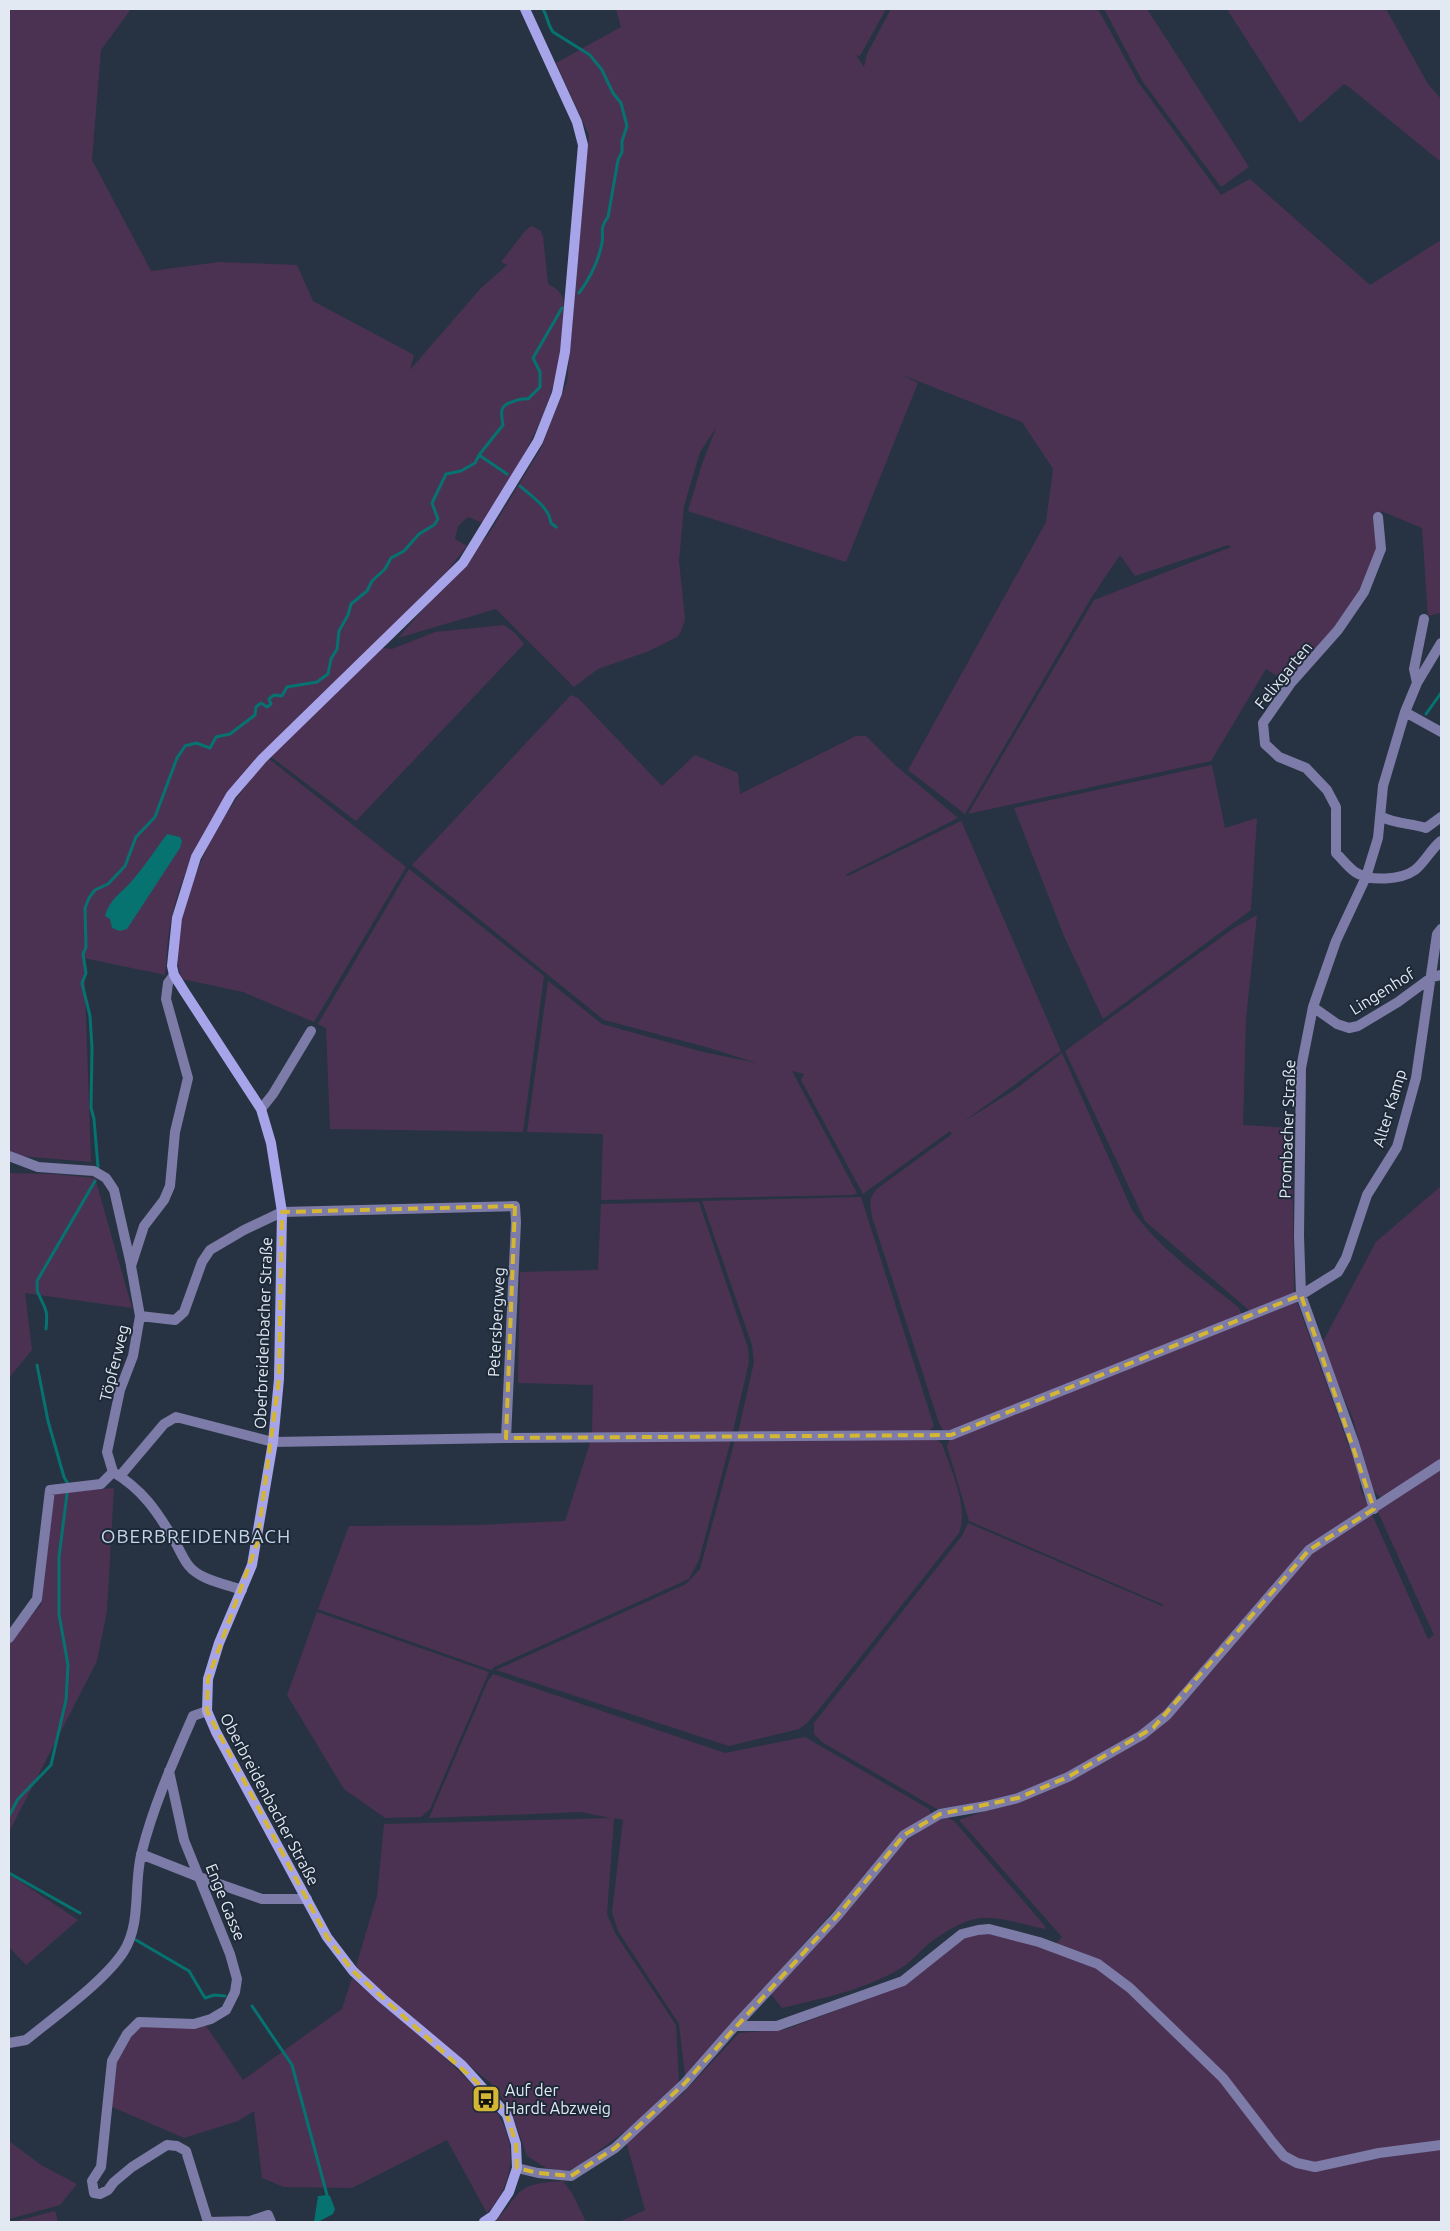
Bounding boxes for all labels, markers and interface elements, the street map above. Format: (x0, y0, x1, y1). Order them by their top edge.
street label: Felixgarten (1251, 638, 1315, 712)
street label: Lingenhof (1346, 964, 1418, 1018)
street label: Prombacher Straße (1276, 1059, 1298, 1199)
street label: Alter Kamp (1369, 1067, 1409, 1149)
street label: Oberbreidenbacher Straße (251, 1237, 275, 1429)
street label: Petersbergweg (484, 1267, 508, 1377)
street label: Töpferweg (96, 1323, 132, 1403)
district label: OBERBREIDENBACH (101, 1525, 291, 1547)
street label: Oberbreidenbacher Straße (217, 1710, 323, 1888)
street label: Enge Gasse (202, 1861, 250, 1943)
place label: Auf der Hardt Abzweig (505, 2081, 611, 2117)
bus stop icon: Auf der Hardt Abzweig (471, 2084, 501, 2114)

